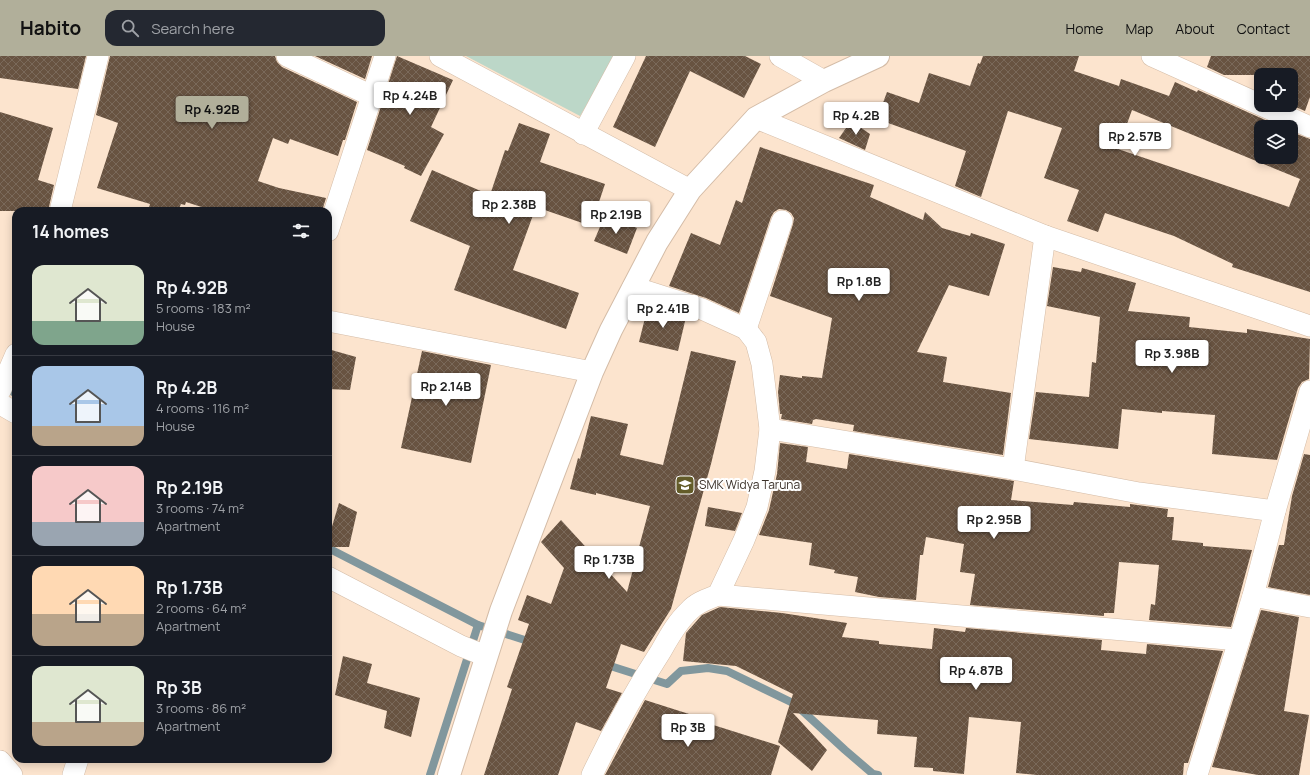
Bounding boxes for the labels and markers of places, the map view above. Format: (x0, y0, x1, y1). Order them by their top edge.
pin: Rp 4.24B (369, 82, 451, 116)
pin: Rp 4.92B (171, 96, 253, 130)
pin: Rp 4.2B (819, 102, 893, 136)
pin: Rp 2.57B (1094, 123, 1176, 157)
pin: Rp 2.38B (468, 191, 550, 225)
pin: Rp 2.19B (575, 201, 657, 235)
pin: Rp 1.8B (822, 268, 896, 302)
pin: Rp 2.41B (622, 295, 704, 329)
pin: Rp 3.98B (1131, 340, 1213, 374)
pin: Rp 2.14B (405, 373, 487, 407)
school or university icon: SMK Widya Taruna (674, 474, 696, 496)
place label: SMK Widya Taruna (699, 476, 800, 493)
pin: Rp 2.95B (953, 506, 1035, 540)
pin: Rp 1.73B (568, 546, 650, 580)
pin: Rp 4.87B (935, 657, 1017, 691)
pin: Rp 3B (660, 714, 716, 748)

